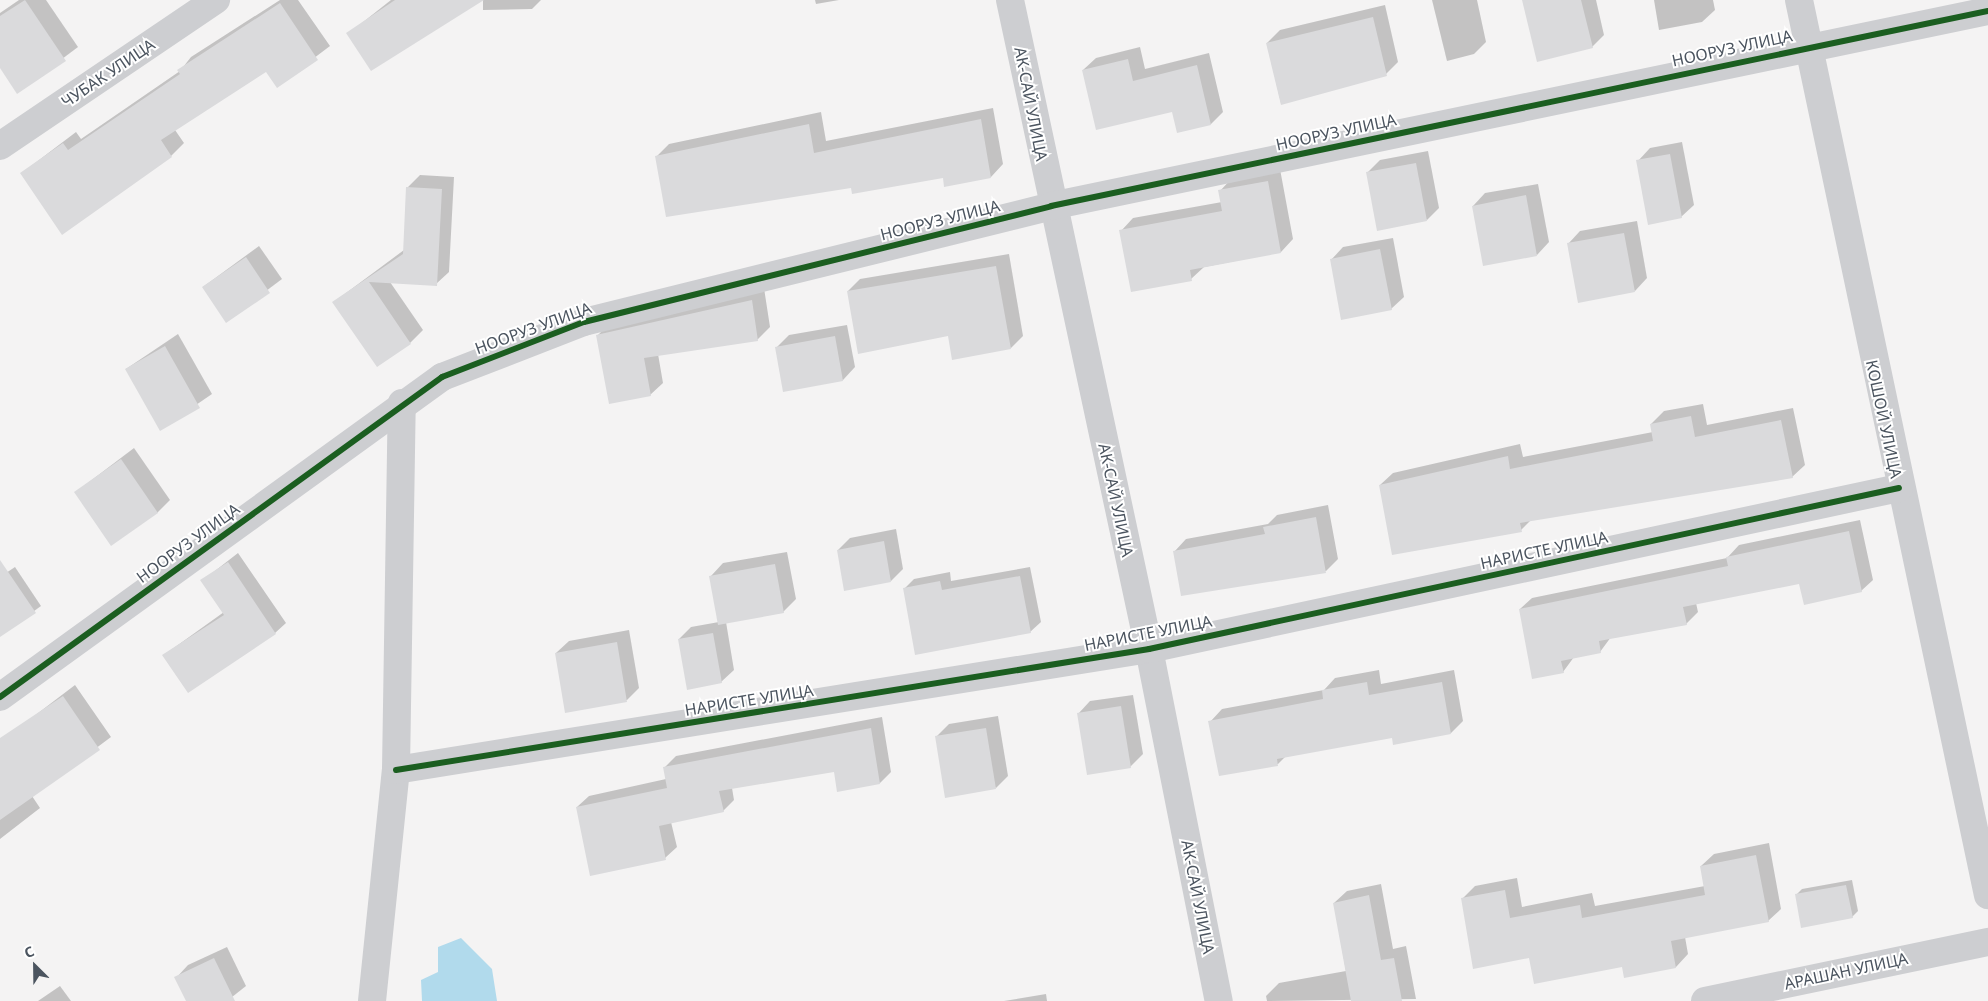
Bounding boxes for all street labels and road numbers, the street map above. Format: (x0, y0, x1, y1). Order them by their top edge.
street label: НООРУЗ УЛИЦА (1670, 26, 1794, 70)
street label: ЧУБАК УЛИЦА (58, 35, 158, 111)
street label: АК-САЙ УЛИЦА (1011, 45, 1051, 163)
street label: НООРУЗ УЛИЦА (1274, 110, 1398, 154)
street label: НООРУЗ УЛИЦА (878, 196, 1002, 244)
street label: НООРУЗ УЛИЦА (472, 298, 594, 358)
street label: КОШОЙ УЛИЦА (1862, 358, 1906, 480)
street label: АК-САЙ УЛИЦА (1095, 441, 1137, 559)
street label: НООРУЗ УЛИЦА (133, 499, 243, 587)
street label: НАРИСТЕ УЛИЦА (1479, 527, 1609, 573)
street label: НАРИСТЕ УЛИЦА (1082, 611, 1214, 655)
street label: НАРИСТЕ УЛИЦА (683, 680, 815, 720)
street label: АК-САЙ УЛИЦА (1178, 838, 1218, 956)
street label: АРАШАН УЛИЦА (1782, 949, 1910, 993)

